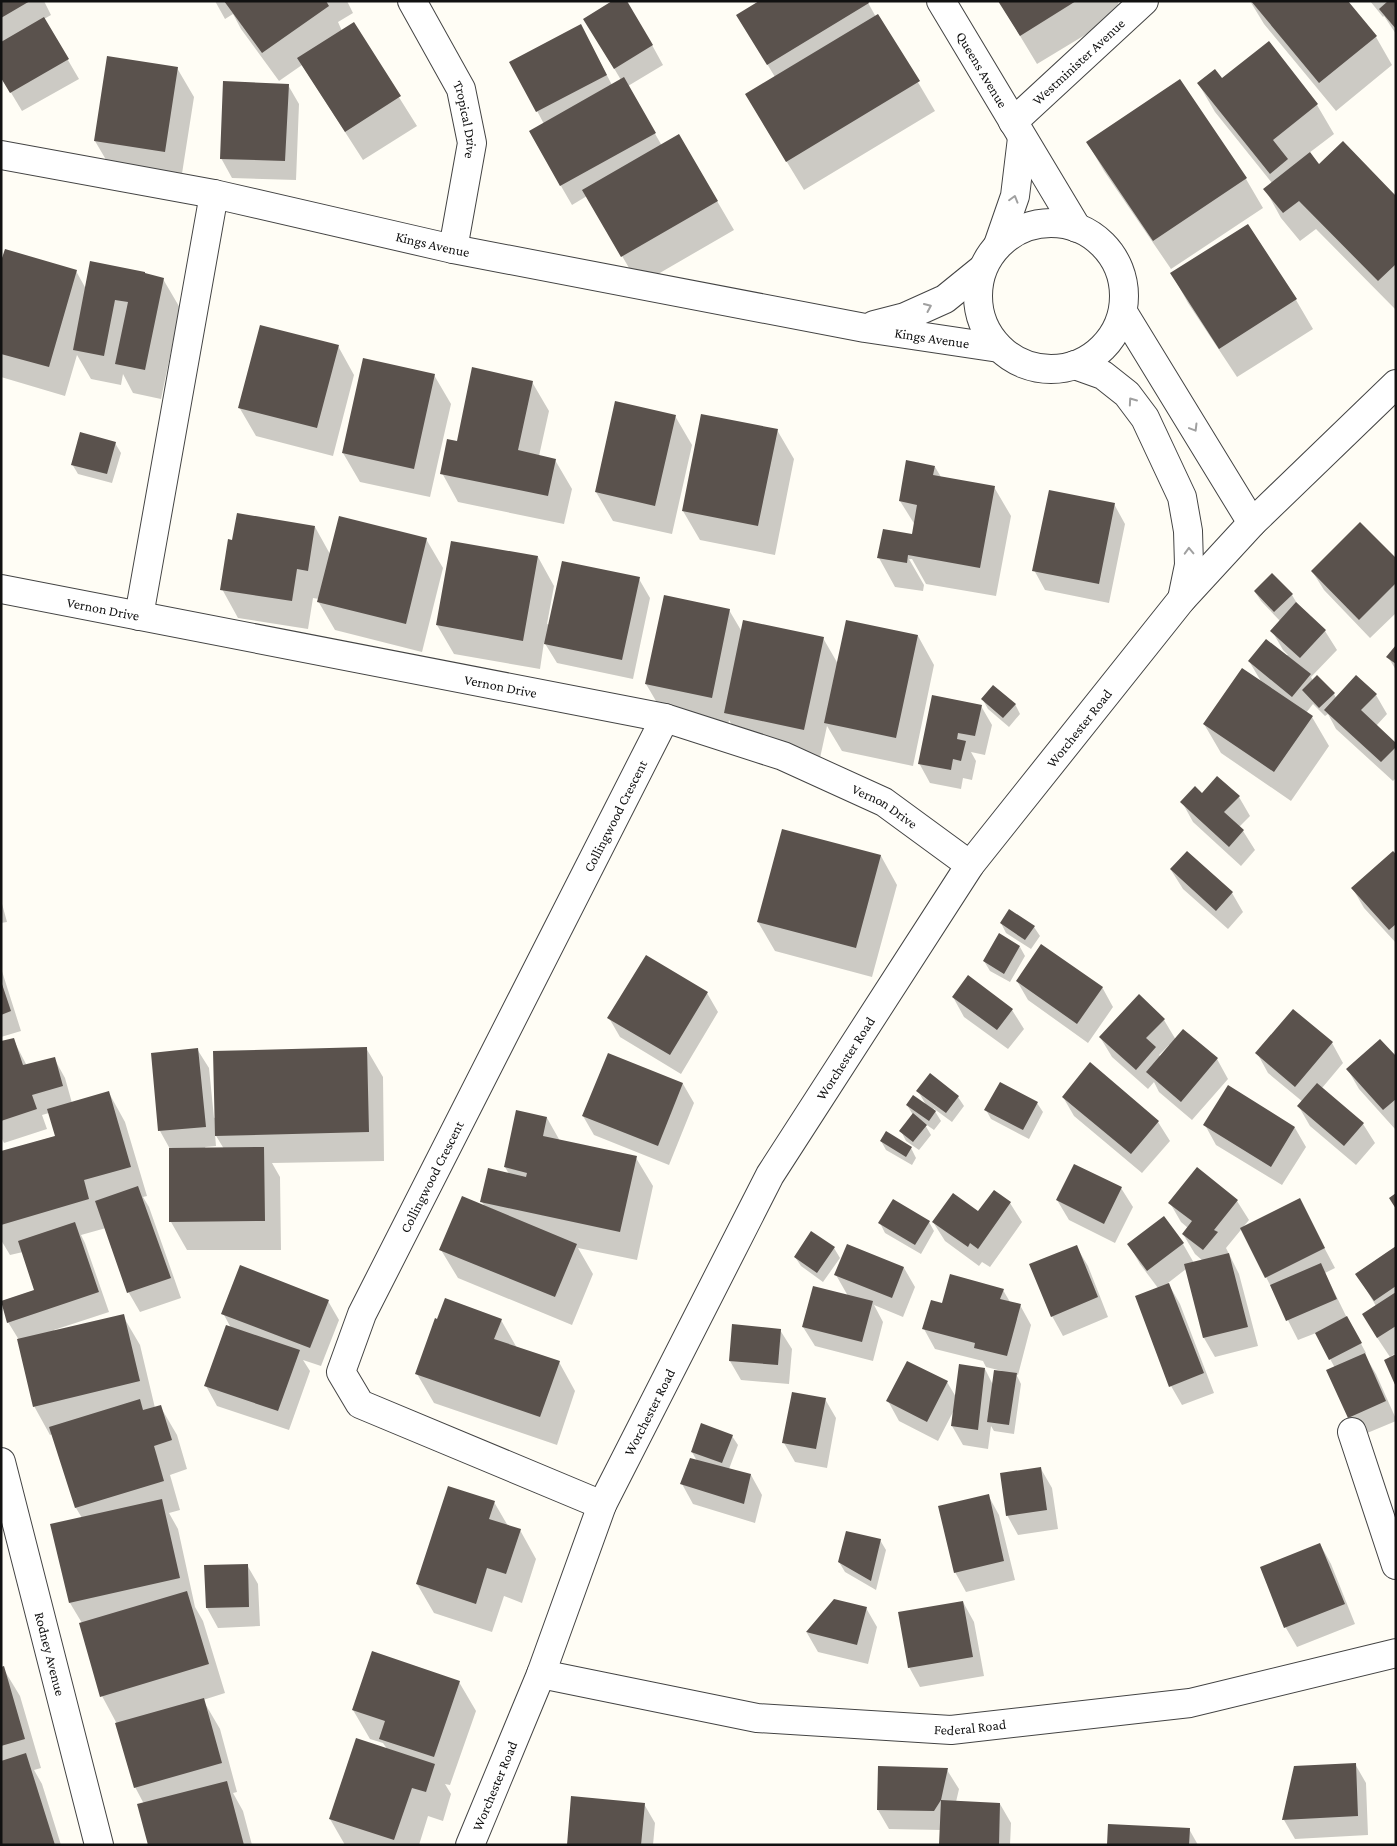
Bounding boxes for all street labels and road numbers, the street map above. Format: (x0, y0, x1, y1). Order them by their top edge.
street label: Westminister Avenue (1029, 15, 1128, 108)
street label: Queens Avenue (953, 29, 1011, 111)
street label: Tropical Drive (450, 78, 480, 160)
street label: Kings Avenue (394, 228, 471, 260)
street label: Kings Avenue (894, 325, 970, 351)
street label: Vernon Drive (65, 594, 141, 624)
street label: Vernon Drive (463, 671, 538, 701)
street label: Worchester Road (1043, 685, 1115, 771)
street label: Collingwood Crescent (580, 757, 651, 874)
street label: Vernon Drive (850, 781, 921, 832)
street label: Worchester Road (813, 1013, 878, 1103)
street label: Collingwood Crescent (397, 1118, 467, 1235)
street label: Worchester Road (620, 1365, 678, 1458)
street label: Rodney Avenue (32, 1610, 68, 1697)
street label: Federal Road (934, 1716, 1007, 1738)
street label: Worchester Road (469, 1738, 520, 1833)

